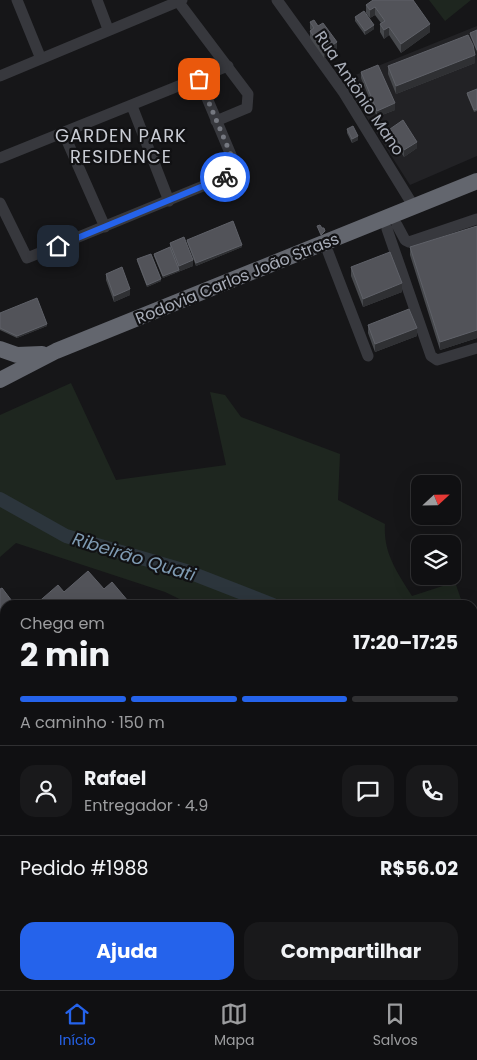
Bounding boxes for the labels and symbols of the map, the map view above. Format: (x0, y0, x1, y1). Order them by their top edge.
street label: Rua Antônio Mano (309, 26, 410, 160)
pin (178, 58, 220, 100)
district label: GARDEN PARK RESIDENCE (55, 123, 187, 169)
courier (200, 152, 250, 202)
pin (37, 225, 79, 267)
street label: Rodovia Carlos João Strass (132, 227, 342, 330)
north arrow (411, 475, 461, 525)
water label: Ribeirão Quati (69, 526, 199, 587)

